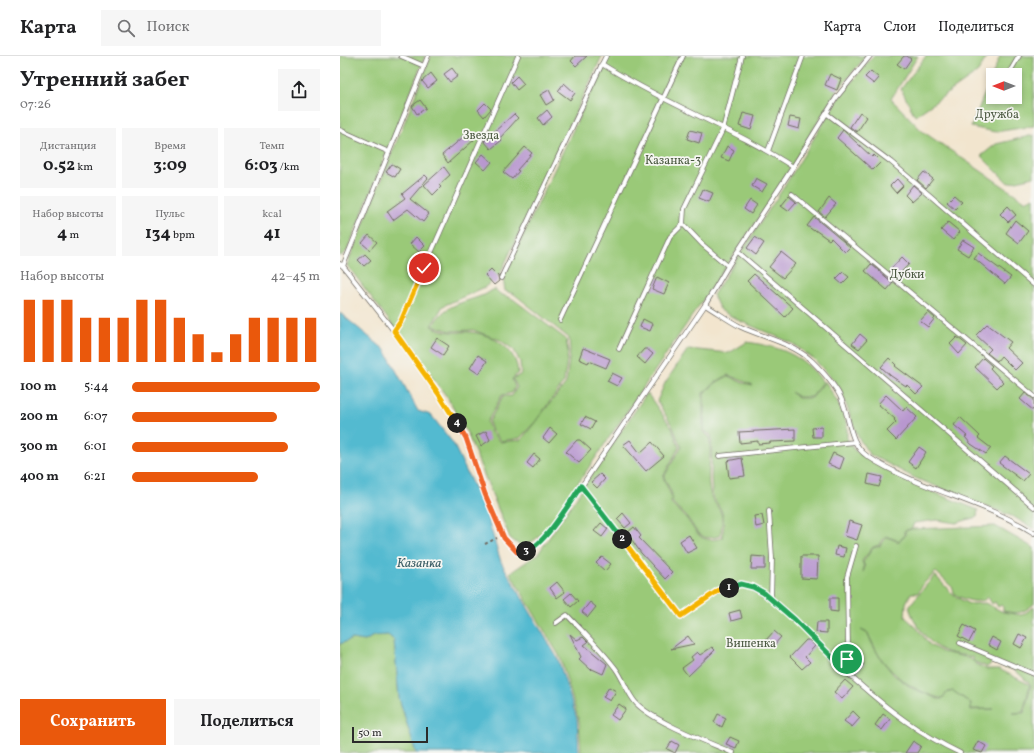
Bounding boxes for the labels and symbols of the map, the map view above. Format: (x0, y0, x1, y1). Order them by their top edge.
north arrow (986, 68, 1022, 104)
park label: Дружба (975, 107, 1019, 123)
park label: Звезда (463, 128, 499, 144)
park label: Казанка-3 (645, 153, 701, 169)
pin (407, 251, 441, 285)
park label: Дубки (890, 267, 924, 283)
pin: 4 (447, 413, 467, 433)
pin: 2 (612, 529, 632, 549)
pin: 3 (516, 541, 536, 561)
water label: Казанка (397, 555, 441, 573)
pin: 1 (719, 578, 739, 598)
park label: Вишенка (726, 636, 776, 652)
pin (830, 642, 864, 676)
scale bar (352, 725, 428, 744)

